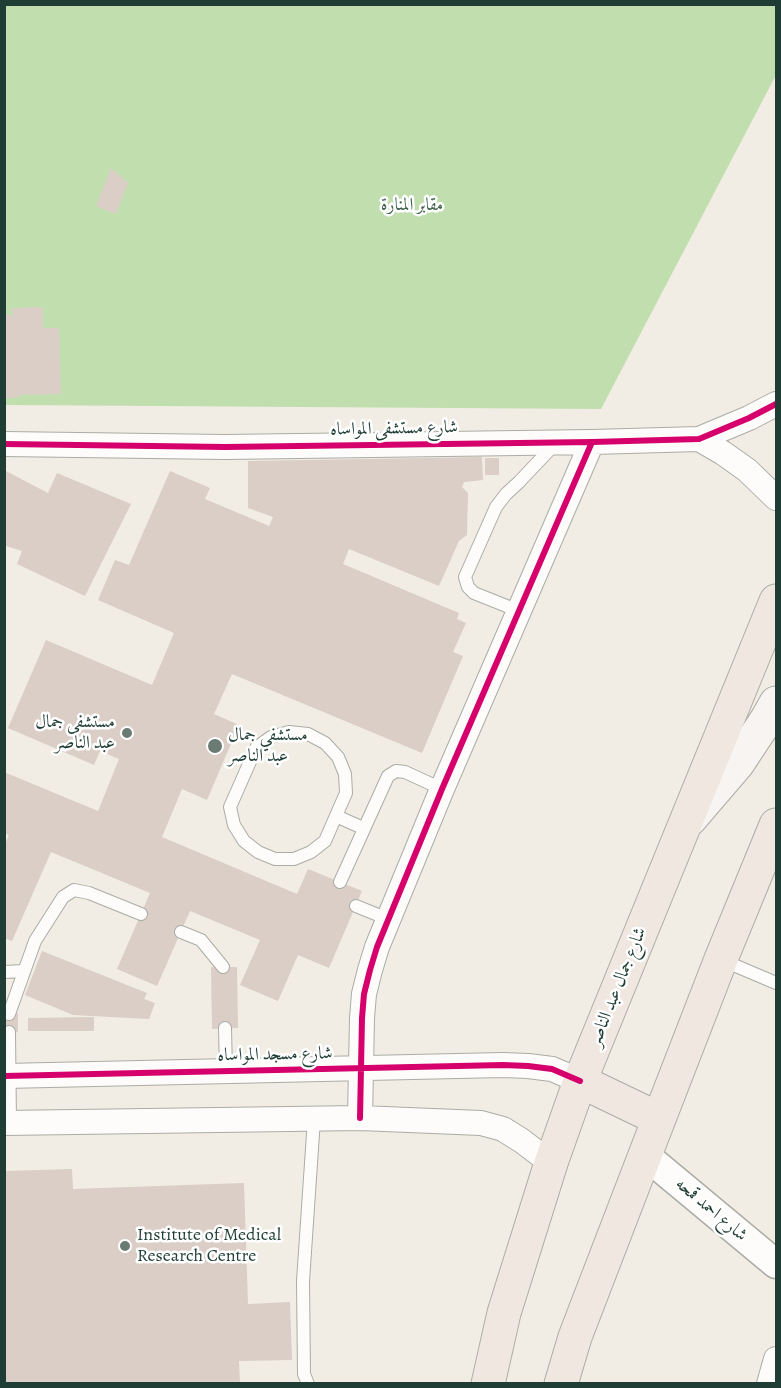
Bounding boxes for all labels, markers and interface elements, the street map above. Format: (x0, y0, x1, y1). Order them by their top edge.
park label: مقابر المنارة (381, 195, 443, 217)
street label: شارع مستشفى المواساه (330, 417, 458, 441)
place label: مستشفى جمال عبد الناصر (35, 712, 115, 754)
place label: مستشفي جمال عبد الناصر (228, 725, 308, 768)
marker: مستشفى جمال عبد الناصر (120, 726, 134, 740)
marker: مستشفي جمال عبد الناصر (206, 737, 224, 755)
street label: شارع جمال عبد الناصر (584, 924, 652, 1050)
street label: شارع مسجد المواساه (217, 1043, 333, 1067)
street label: شارع احمد قمحه (671, 1174, 751, 1246)
place label: Institute of Medical Research Centre (137, 1225, 281, 1268)
marker: Institute of Medical Research Centre (118, 1239, 132, 1253)

